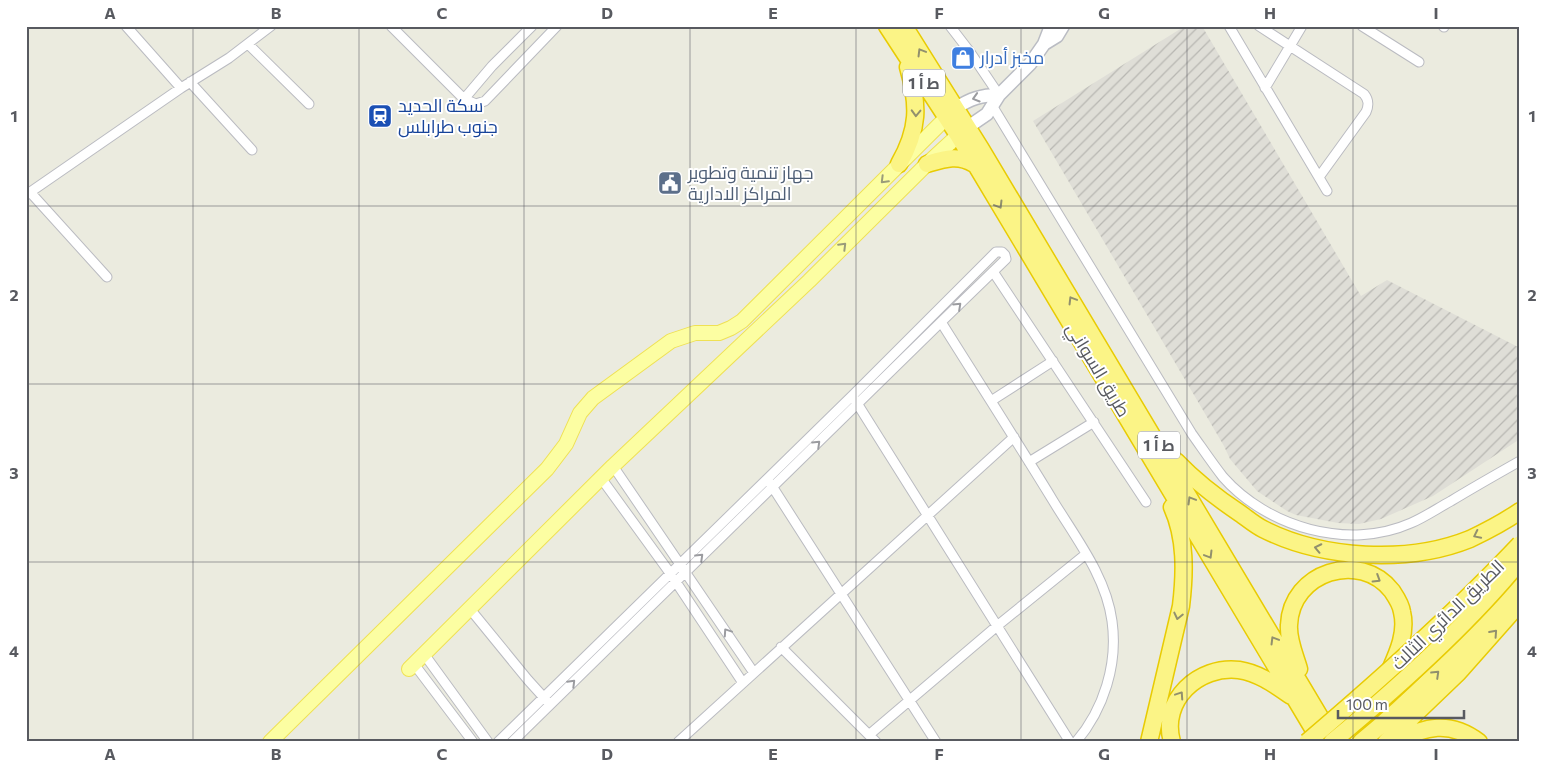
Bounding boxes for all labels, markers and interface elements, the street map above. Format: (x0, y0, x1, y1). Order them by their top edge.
text: A (104, 3, 116, 22)
text: B (271, 3, 282, 22)
text: C (437, 3, 448, 22)
text: D (601, 3, 613, 22)
text: E (768, 3, 778, 22)
text: F (934, 3, 944, 22)
text: G (1098, 3, 1110, 22)
text: H (1264, 3, 1276, 22)
text: I (1433, 3, 1439, 22)
shop icon: مخبز أدرار (950, 45, 976, 71)
place label: مخبز أدرار (979, 46, 1044, 69)
one-way arrow (917, 49, 927, 58)
road number: ط أ 1 (903, 70, 945, 96)
one-way arrow (972, 92, 981, 102)
place label: سكة الحديد جنوب طرابلس (398, 94, 498, 138)
station icon: سكة الحديد جنوب طرابلس (367, 103, 393, 129)
text: 1 (10, 106, 18, 125)
text: 1 (1528, 106, 1536, 125)
one-way arrow (910, 109, 921, 117)
place label: جهاز تنمية وتطوير المراكز الادارية (687, 161, 813, 205)
public building icon: جهاز تنمية وتطوير المراكز الادارية (657, 170, 683, 196)
one-way arrow (881, 174, 890, 183)
one-way arrow (993, 200, 1003, 209)
one-way arrow (837, 243, 846, 252)
text: 2 (9, 285, 19, 304)
text: 2 (1527, 285, 1537, 304)
one-way arrow (1069, 297, 1079, 306)
one-way arrow (952, 303, 961, 312)
street label: طريق السواني (1059, 318, 1136, 423)
road number: ط أ 1 (1138, 432, 1180, 458)
one-way arrow (811, 441, 820, 450)
text: 3 (9, 463, 19, 482)
text: 3 (1527, 463, 1537, 482)
one-way arrow (1188, 496, 1198, 505)
one-way arrow (1473, 529, 1482, 539)
one-way arrow (1314, 543, 1323, 554)
one-way arrow (1202, 549, 1212, 558)
one-way arrow (694, 554, 703, 563)
street label: الطريق الدائري الثالث (1386, 555, 1511, 677)
one-way arrow (1371, 572, 1380, 582)
one-way arrow (1173, 612, 1184, 621)
one-way arrow (724, 629, 733, 638)
one-way arrow (1488, 629, 1497, 638)
one-way arrow (1271, 636, 1281, 645)
text: 4 (9, 641, 19, 660)
text: 4 (1527, 641, 1537, 660)
one-way arrow (1431, 671, 1440, 680)
one-way arrow (566, 680, 575, 689)
scale bar (1338, 688, 1465, 720)
one-way arrow (1174, 692, 1183, 701)
text: 100 m (1346, 695, 1388, 713)
text: A (104, 744, 116, 763)
text: B (271, 744, 282, 763)
text: C (437, 744, 448, 763)
text: D (601, 744, 613, 763)
text: E (768, 744, 778, 763)
text: F (934, 744, 944, 763)
text: G (1098, 744, 1110, 763)
text: H (1264, 744, 1276, 763)
text: I (1433, 744, 1439, 763)

